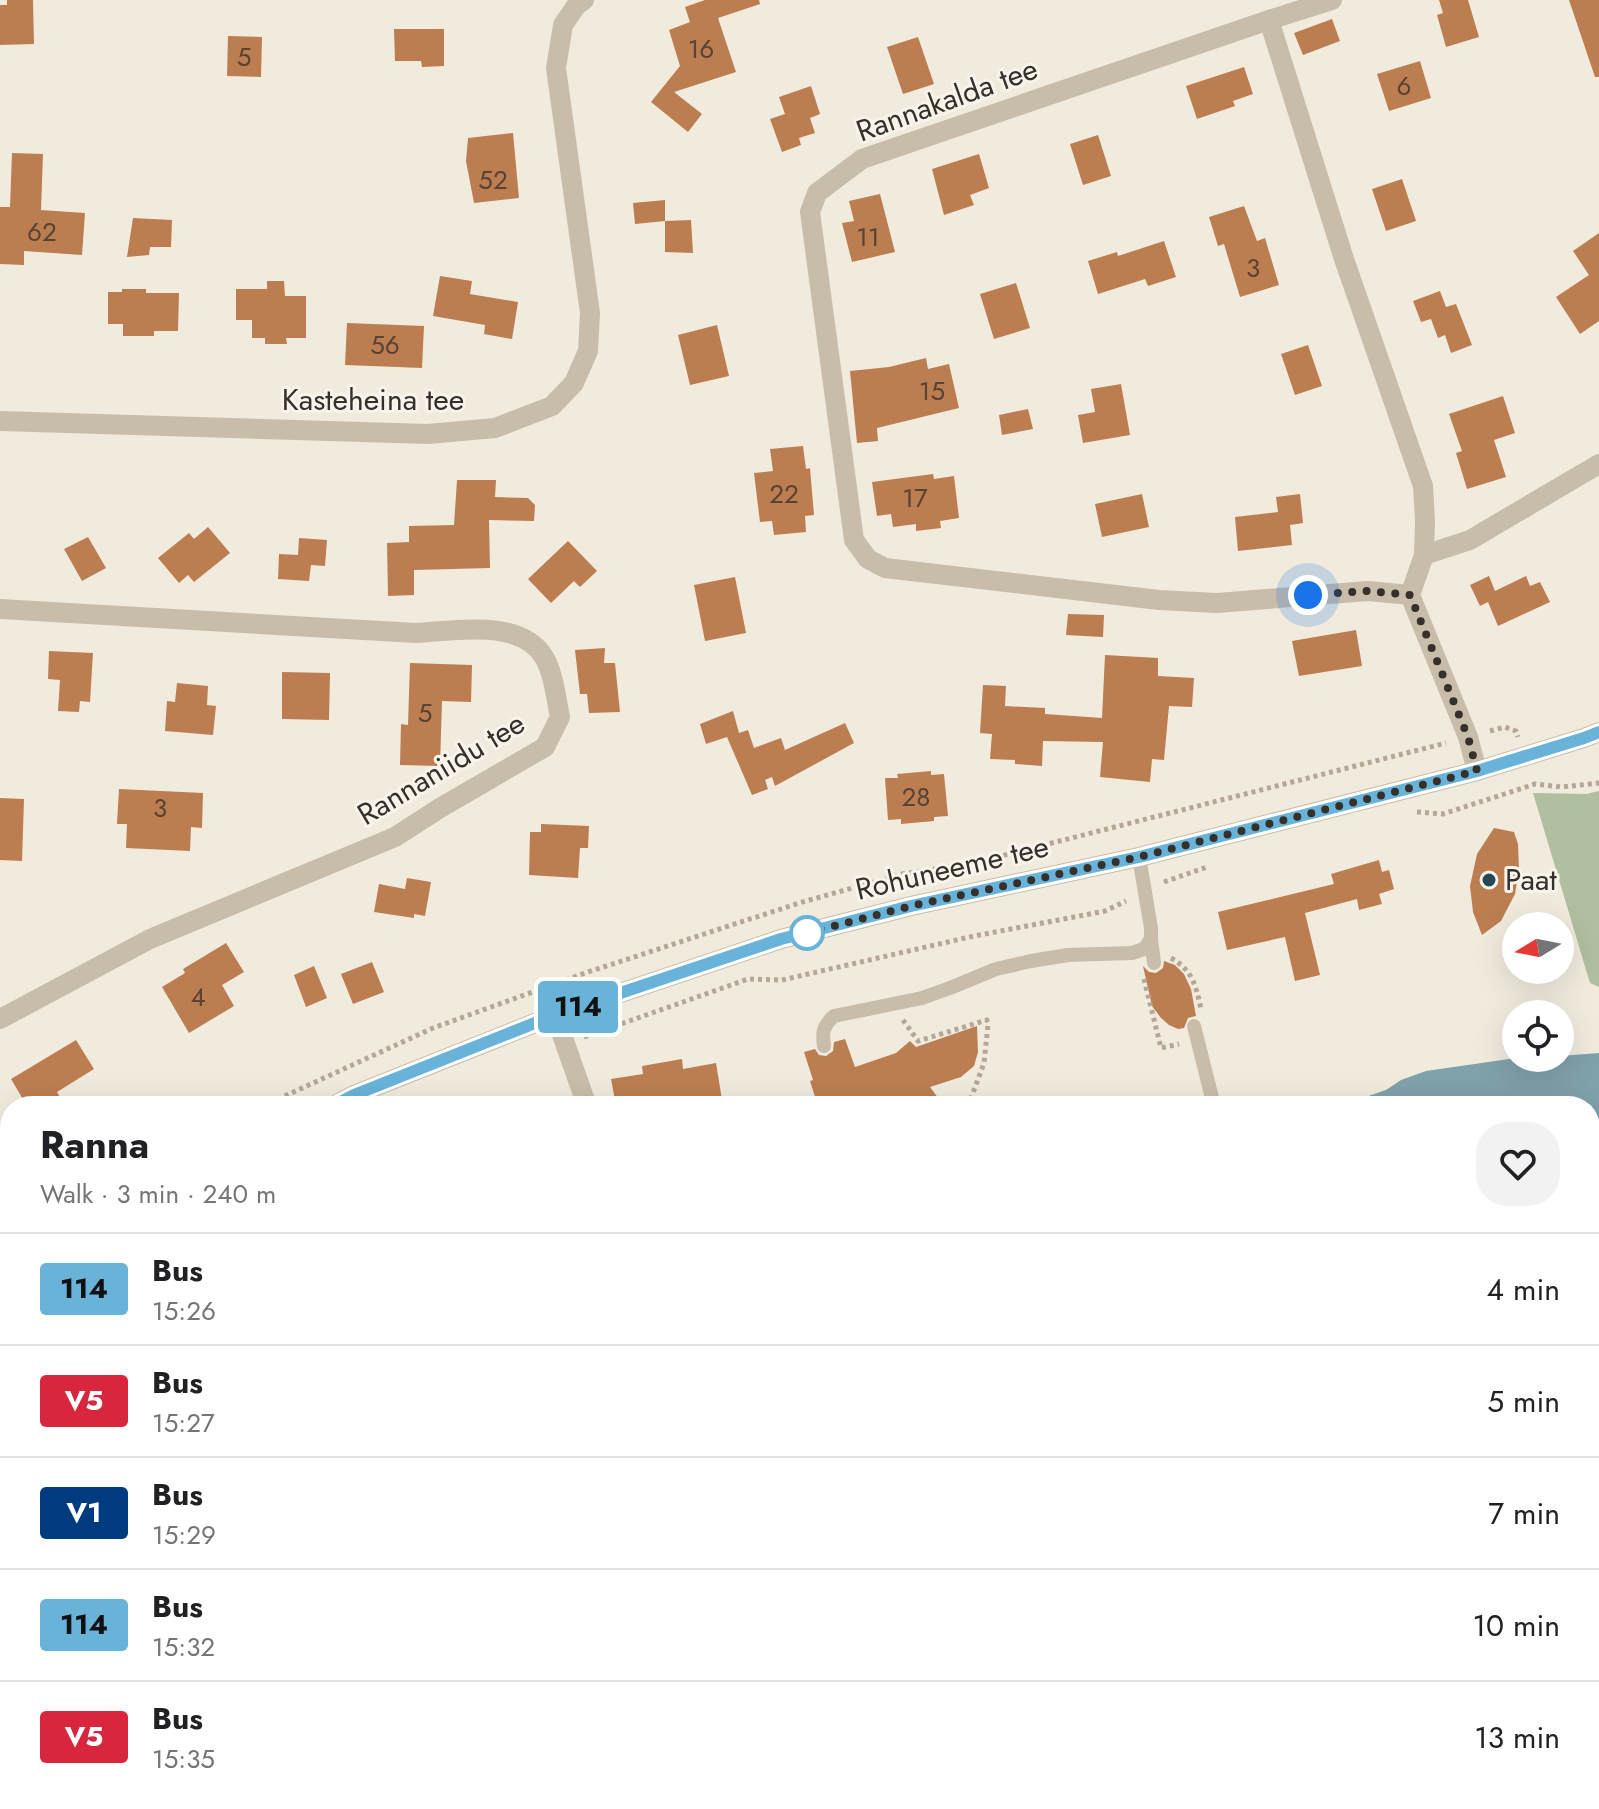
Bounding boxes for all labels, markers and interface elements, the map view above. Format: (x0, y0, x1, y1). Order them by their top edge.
house number: 16 (688, 30, 714, 68)
house number: 5 (237, 38, 251, 76)
street label: Rannakalda tee (850, 47, 1044, 152)
house number: 6 (1397, 67, 1411, 105)
house number: 52 (478, 161, 508, 199)
house number: 62 (27, 213, 57, 251)
house number: 11 (856, 218, 880, 256)
house number: 3 (1246, 249, 1260, 287)
house number: 56 (370, 326, 400, 364)
house number: 15 (919, 372, 945, 410)
street label: Kasteheina tee (282, 378, 464, 421)
house number: 22 (769, 475, 799, 513)
house number: 17 (902, 479, 928, 517)
your location (1288, 575, 1328, 615)
house number: 5 (418, 694, 432, 732)
street label: Rannaniidu tee (349, 702, 533, 836)
house number: 28 (902, 778, 931, 816)
house number: 3 (153, 789, 167, 827)
street label: Rohuneeme tee (851, 824, 1053, 911)
place label: Paat (1505, 858, 1557, 901)
marker: Paat (1480, 871, 1498, 889)
north arrow (1502, 912, 1574, 984)
map controls (1502, 912, 1574, 1072)
unlabelled marker (790, 916, 824, 950)
house number: 4 (190, 978, 206, 1016)
line badge: 114 (532, 981, 624, 1033)
text: 114 (554, 986, 602, 1027)
button: locate (1502, 1000, 1574, 1072)
text: Ranna (40, 1117, 149, 1172)
button: heart (1476, 1122, 1560, 1206)
text: Walk · 3 min · 240 m (40, 1175, 276, 1213)
text: Bus (152, 1249, 203, 1292)
text: 114 (60, 1268, 108, 1309)
text: 4 min (1487, 1268, 1560, 1311)
text: 15:26 (152, 1292, 216, 1330)
text: Bus (152, 1361, 203, 1404)
text: V5 (65, 1380, 103, 1421)
text: 5 min (1487, 1380, 1560, 1423)
text: 15:27 (152, 1404, 215, 1442)
text: Bus (152, 1473, 203, 1516)
text: V1 (67, 1492, 101, 1533)
text: 7 min (1488, 1492, 1560, 1535)
text: 15:29 (152, 1516, 216, 1554)
text: Bus (152, 1585, 203, 1628)
text: 114 (60, 1604, 108, 1645)
text: 10 min (1473, 1604, 1560, 1647)
text: 15:32 (152, 1628, 215, 1666)
text: Bus (152, 1697, 203, 1740)
text: V5 (65, 1716, 103, 1757)
text: 13 min (1474, 1716, 1560, 1759)
text: 15:35 (152, 1740, 215, 1778)

